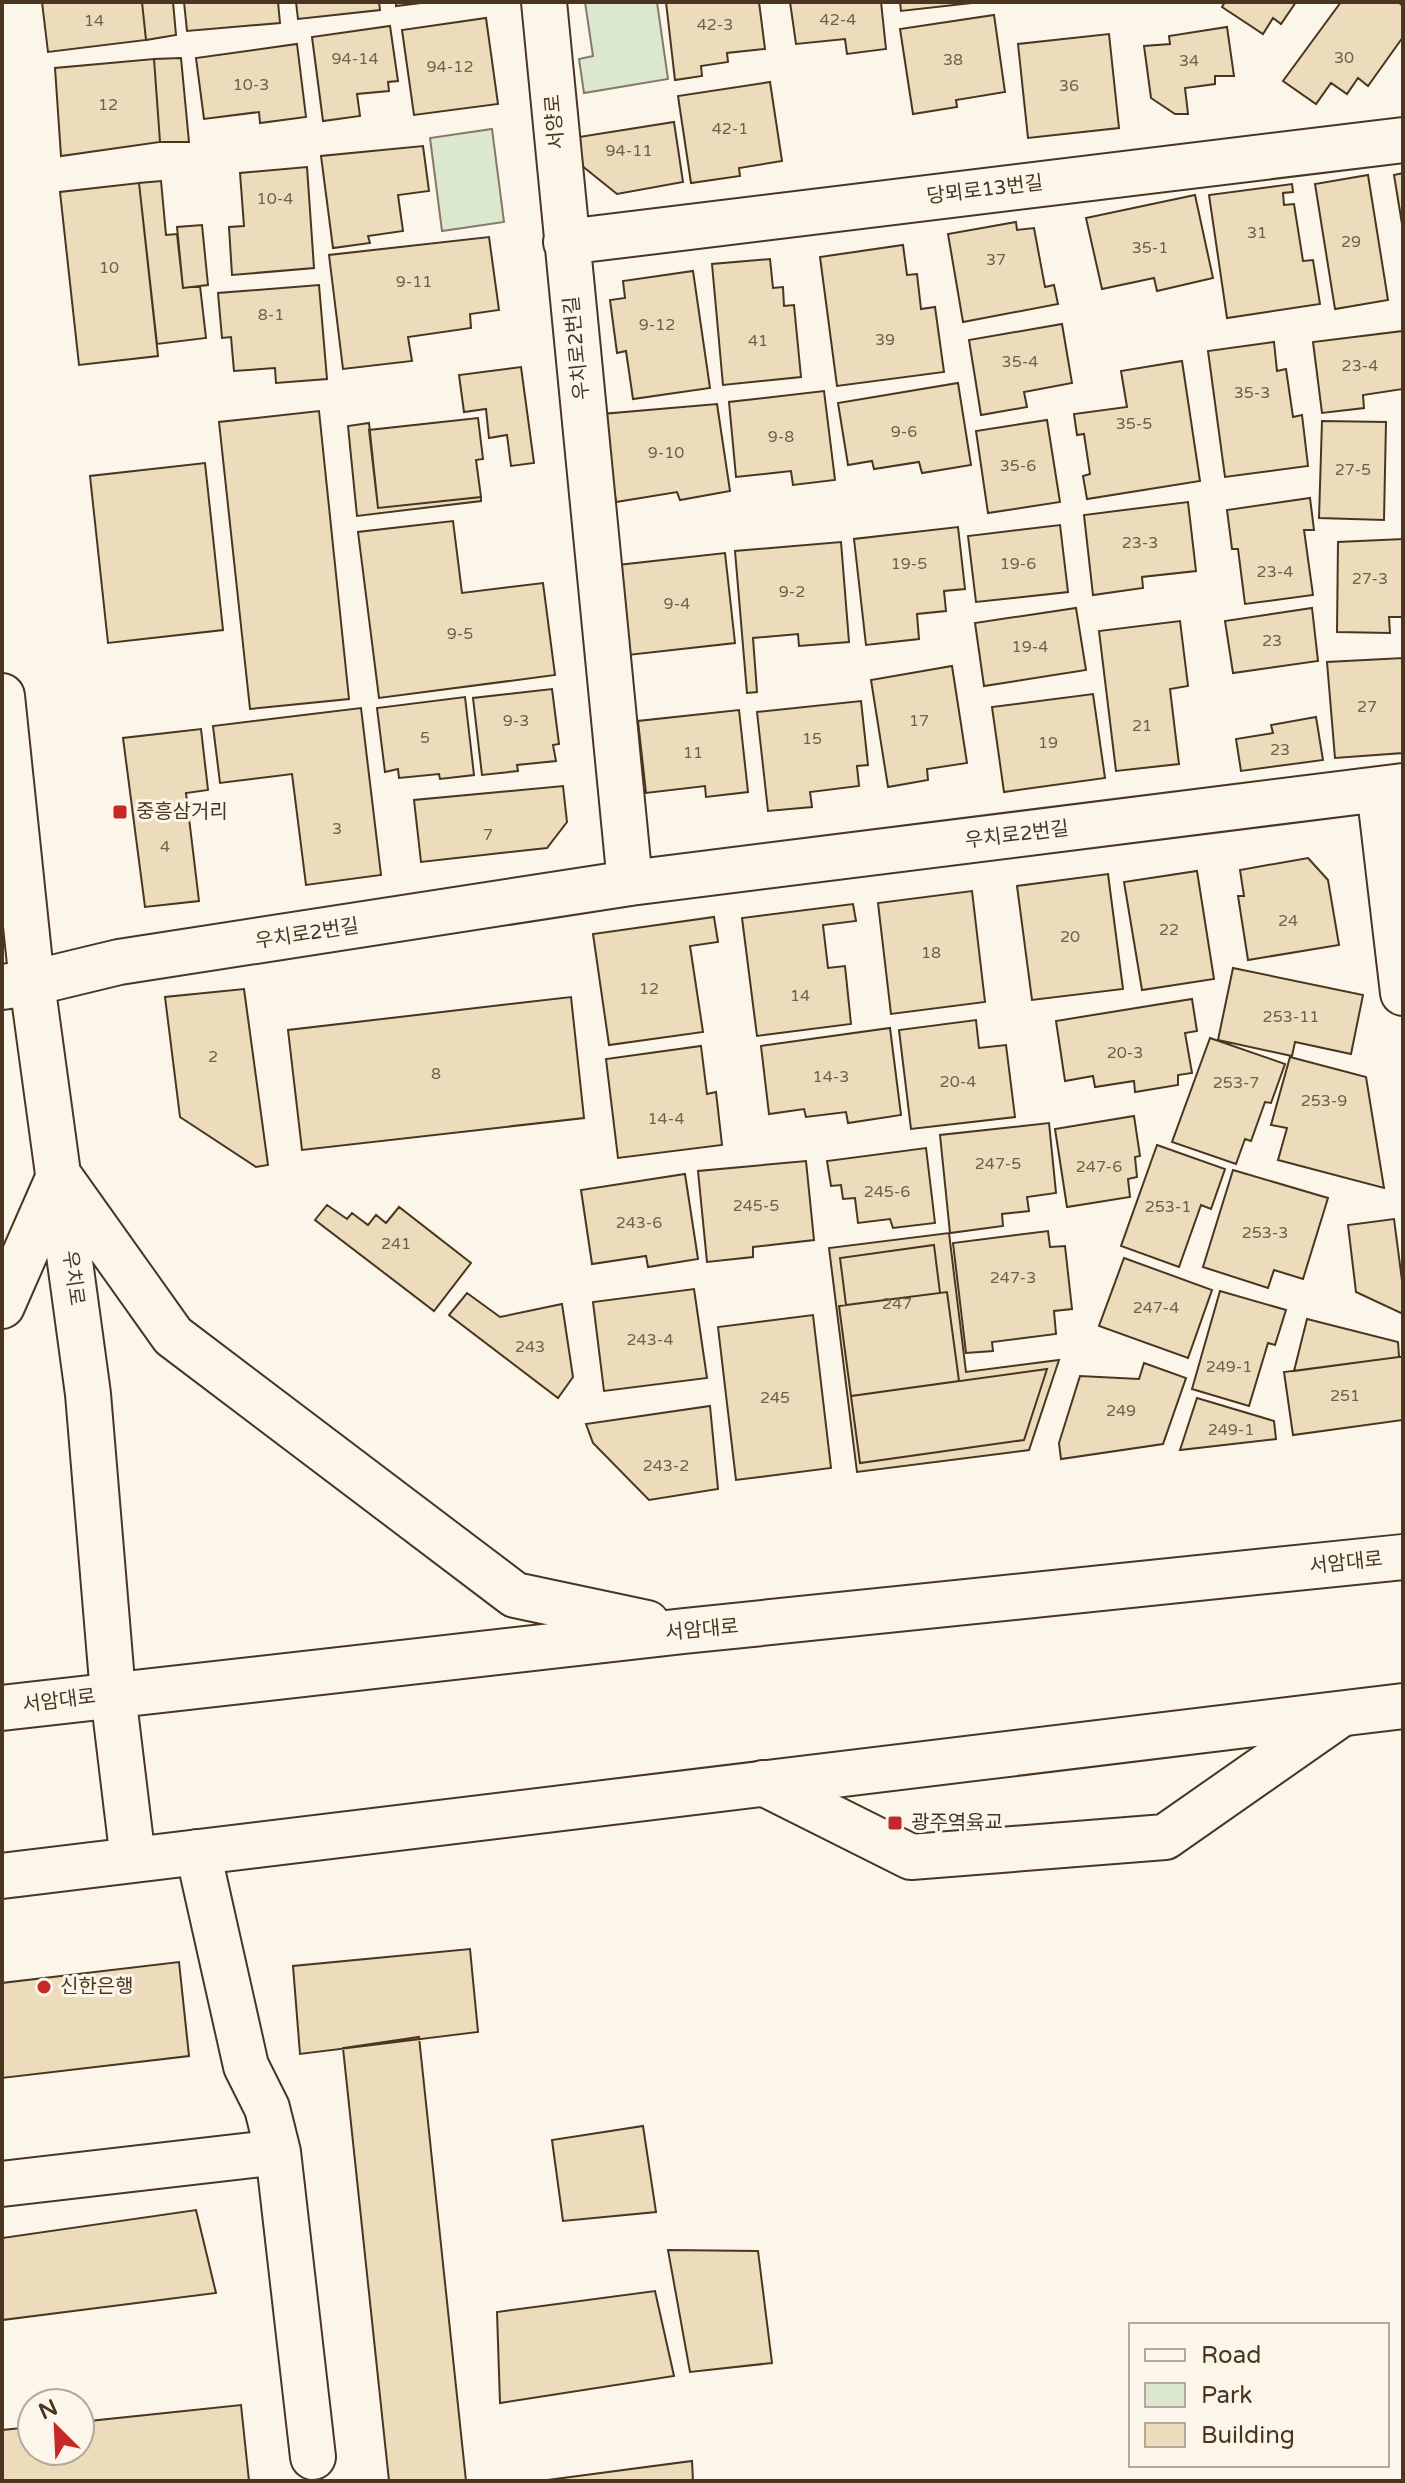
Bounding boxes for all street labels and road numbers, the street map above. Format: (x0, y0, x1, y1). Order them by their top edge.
street label: 서양로 (541, 93, 569, 151)
street label: 당뫼로13번길 (925, 171, 1045, 209)
street label: 우치로2번길 (560, 295, 594, 401)
street label: 우치로2번길 (964, 817, 1070, 853)
street label: 우치로2번길 (253, 914, 361, 954)
street label: 우치로 (57, 1249, 89, 1307)
street label: 서암대로 (1308, 1547, 1384, 1579)
street label: 서암대로 (664, 1615, 740, 1645)
street label: 서암대로 (21, 1685, 97, 1717)

